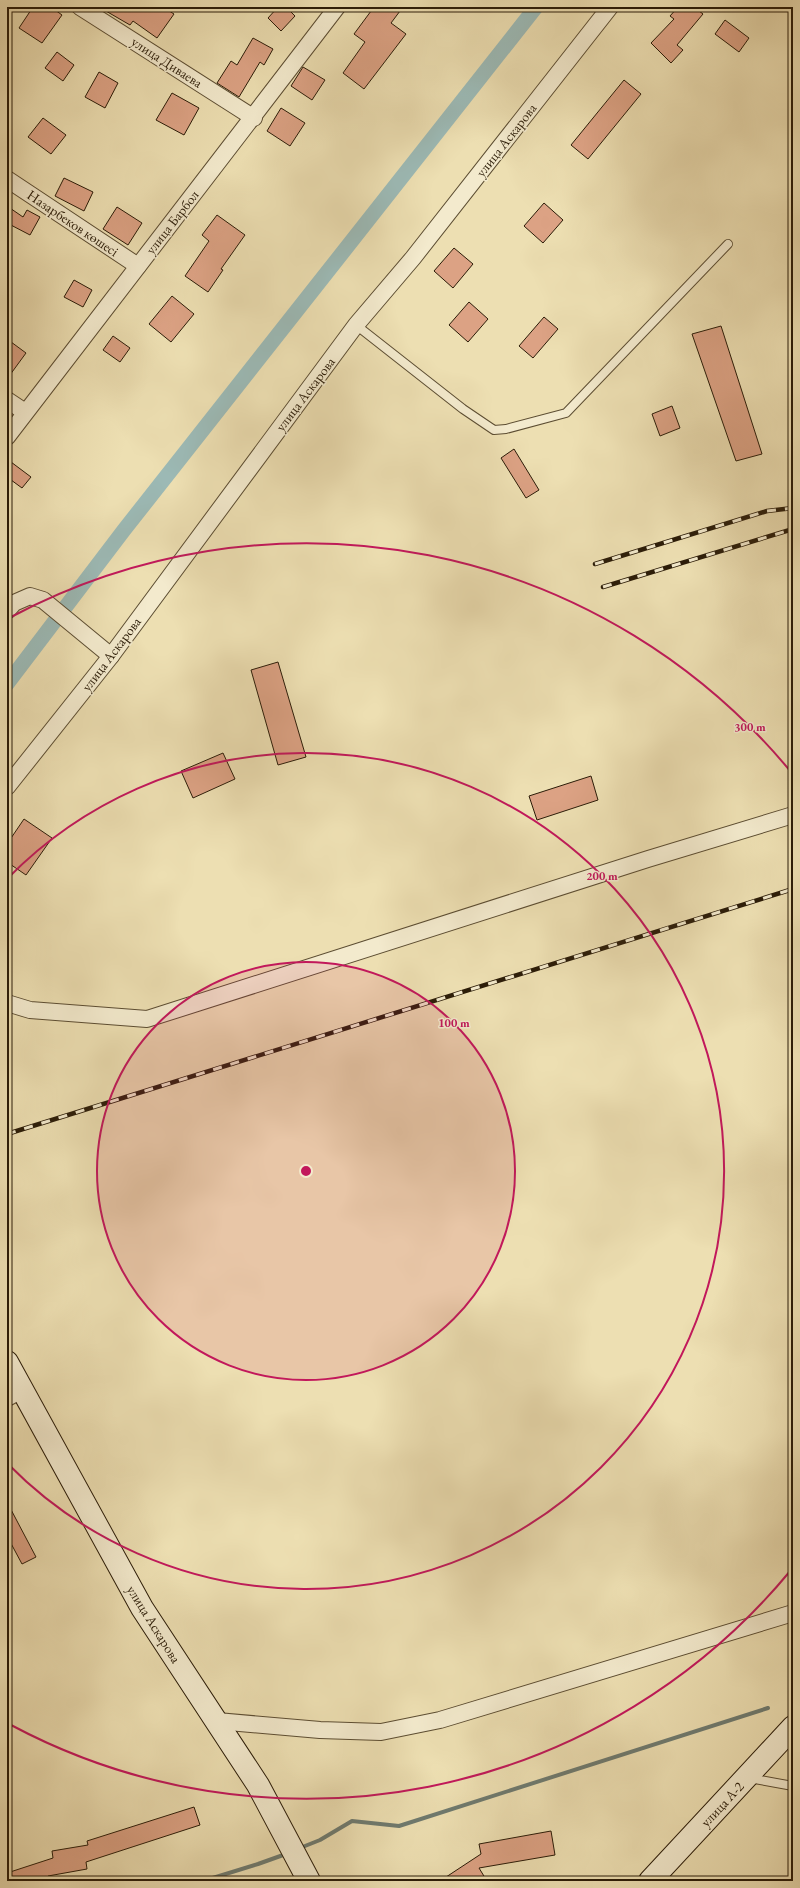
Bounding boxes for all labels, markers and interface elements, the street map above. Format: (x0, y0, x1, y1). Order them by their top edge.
street label: улица Диваева (128, 32, 206, 92)
street label: улица Аскарова (472, 99, 541, 180)
street label: Назарбеков көшесі (24, 186, 123, 261)
street label: улица Барбол (141, 186, 203, 258)
street label: улица Аскарова (271, 353, 339, 435)
street label: улица Аскарова (77, 613, 145, 695)
text: 300 m (734, 719, 766, 735)
text: 200 m (586, 868, 618, 884)
text: 100 m (438, 1015, 470, 1031)
centre of rings (299, 1164, 313, 1178)
street label: улица Аскарова (123, 1582, 185, 1667)
street label: улица А-2 (696, 1777, 748, 1831)

